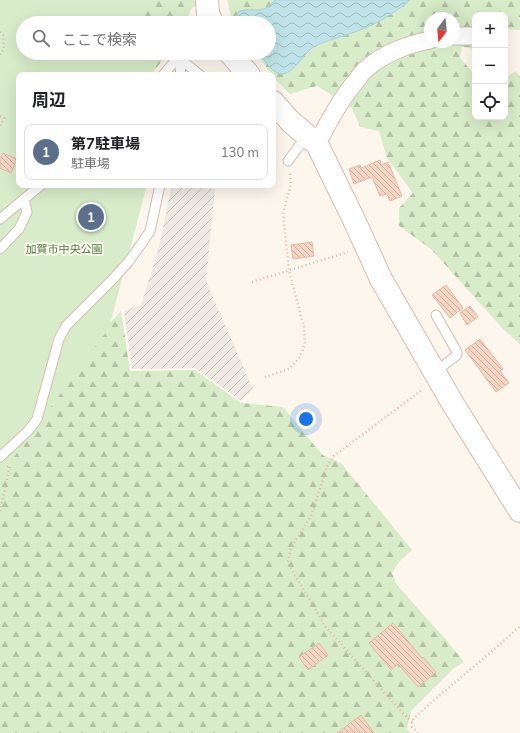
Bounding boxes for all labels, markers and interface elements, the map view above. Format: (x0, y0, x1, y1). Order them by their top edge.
north arrow (424, 12, 460, 48)
map controls (472, 12, 508, 120)
button: + (472, 12, 508, 48)
search box (16, 16, 276, 60)
icon: search (30, 27, 52, 49)
text: ここで検索 (62, 30, 137, 49)
button: − (472, 48, 508, 84)
button: locate (472, 84, 508, 120)
text: 周辺 (32, 89, 66, 110)
text: 第7駐車場 (71, 134, 140, 153)
text: 1 (42, 144, 50, 160)
text: 130 m (221, 144, 259, 160)
text: 駐車場 (71, 155, 110, 171)
pin: 1 (78, 202, 104, 232)
park label: 加賀市中央公園 (26, 242, 103, 256)
your location (296, 409, 316, 429)

